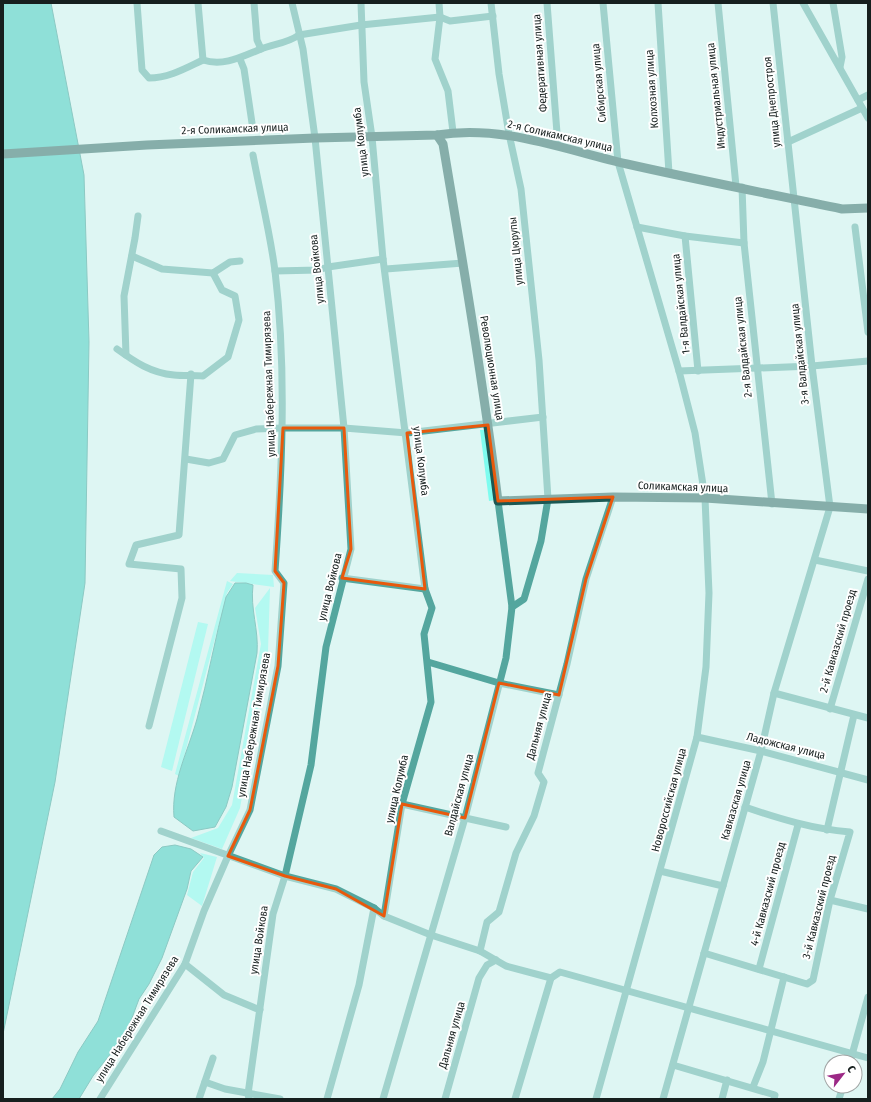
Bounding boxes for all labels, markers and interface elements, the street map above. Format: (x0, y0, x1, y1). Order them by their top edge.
street label: Федеративная улица (530, 14, 550, 112)
street label: Индустриальная улица (704, 42, 728, 150)
street label: Сибирская улица (589, 43, 609, 123)
street label: Колхозная улица (643, 49, 661, 129)
street label: улица Днепростроя (761, 56, 783, 148)
street label: улица Колумба (350, 107, 372, 177)
street label: 2-я Соликамская улица (506, 118, 614, 154)
street label: 2-я Соликамская улица (181, 121, 289, 137)
street label: улица Цюрупы (506, 216, 526, 286)
street label: улица Войкова (307, 234, 327, 304)
street label: 1-я Валдайская улица (669, 253, 693, 355)
street label: 2-я Валдайская улица (731, 296, 755, 398)
street label: 3-я Валдайская улица (788, 303, 812, 405)
street label: улица Набережная Тимирязева (260, 311, 278, 457)
street label: Революционная улица (477, 315, 507, 421)
street label: улица Колумба (410, 426, 432, 496)
street label: Соликамская улица (638, 479, 728, 495)
street label: улица Войкова (315, 552, 345, 622)
street label: 2-й Кавказский проезд (817, 588, 859, 694)
street label: улица Набережная Тимирязева (235, 652, 273, 798)
street label: Дальняя улица (524, 691, 554, 762)
street label: Ладожская улица (745, 730, 827, 762)
street label: Новороссийская улица (649, 747, 689, 853)
street label: Валдайская улица (442, 752, 476, 838)
street label: улица Колумба (383, 754, 411, 824)
street label: Кавказская улица (718, 758, 754, 842)
street label: 4-й Кавказский проезд (748, 840, 788, 947)
street label: 3-й Кавказский проезд (800, 853, 838, 960)
street label: улица Войкова (247, 905, 271, 975)
street label: улица Набережная Тимирязева (93, 953, 181, 1085)
street label: Дальняя улица (436, 1000, 468, 1071)
north arrow (823, 1054, 863, 1094)
text: С (844, 1063, 858, 1075)

